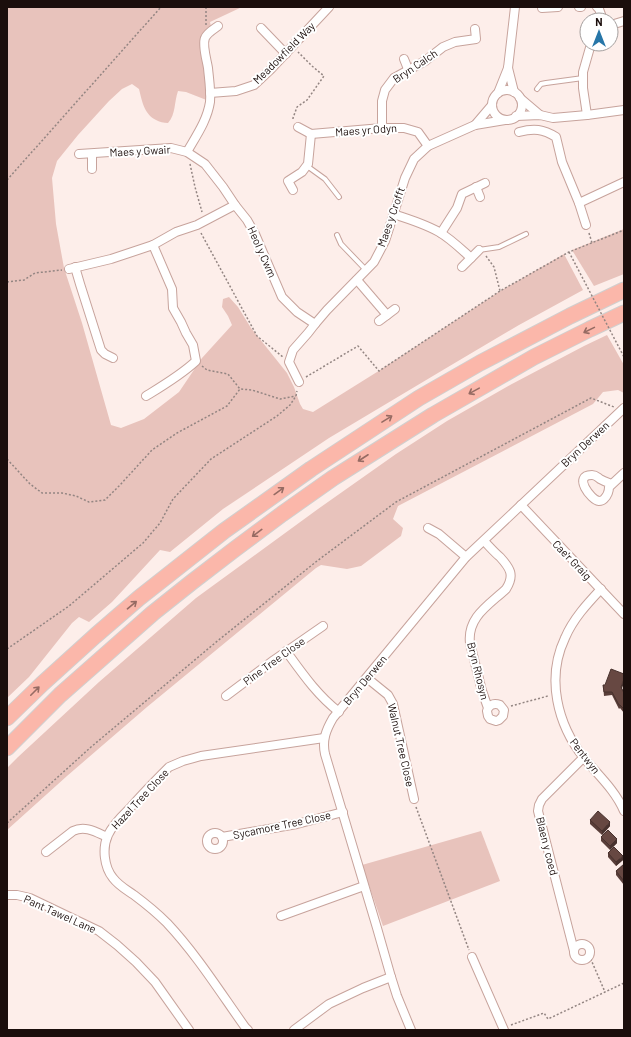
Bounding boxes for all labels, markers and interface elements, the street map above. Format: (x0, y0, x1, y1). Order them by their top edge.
north arrow (579, 12, 619, 52)
text: N (595, 15, 603, 28)
street label: Meadowfield Way (250, 19, 317, 86)
street label: Bryn Calch (390, 46, 439, 85)
street label: Maes yr Odyn (335, 121, 397, 138)
street label: Maes y Gwair (109, 142, 171, 159)
street label: Maes y Crofft (374, 185, 407, 248)
street label: Heol y Cwm (245, 224, 280, 279)
one-way arrow (583, 327, 595, 334)
one-way arrow (469, 388, 481, 396)
one-way arrow (381, 415, 392, 423)
street label: Bryn Derwen (558, 418, 611, 469)
one-way arrow (357, 455, 369, 463)
one-way arrow (274, 487, 285, 496)
one-way arrow (251, 529, 262, 537)
street label: Cae'r Graig (550, 537, 595, 582)
one-way arrow (127, 600, 137, 609)
street label: Pine Tree Close (240, 634, 307, 687)
street label: Bryn Rhosyn (465, 641, 492, 701)
street label: Bryn Derwen (340, 652, 389, 707)
one-way arrow (30, 686, 40, 696)
street label: Walnut Tree Close (386, 702, 417, 788)
street label: Pentwyn (568, 736, 603, 776)
street label: Hazel Tree Close (108, 766, 171, 832)
street label: Sycamore Tree Close (232, 808, 332, 841)
street label: Blaen y coed (534, 815, 561, 876)
street label: Pant Tawel Lane (22, 892, 99, 935)

